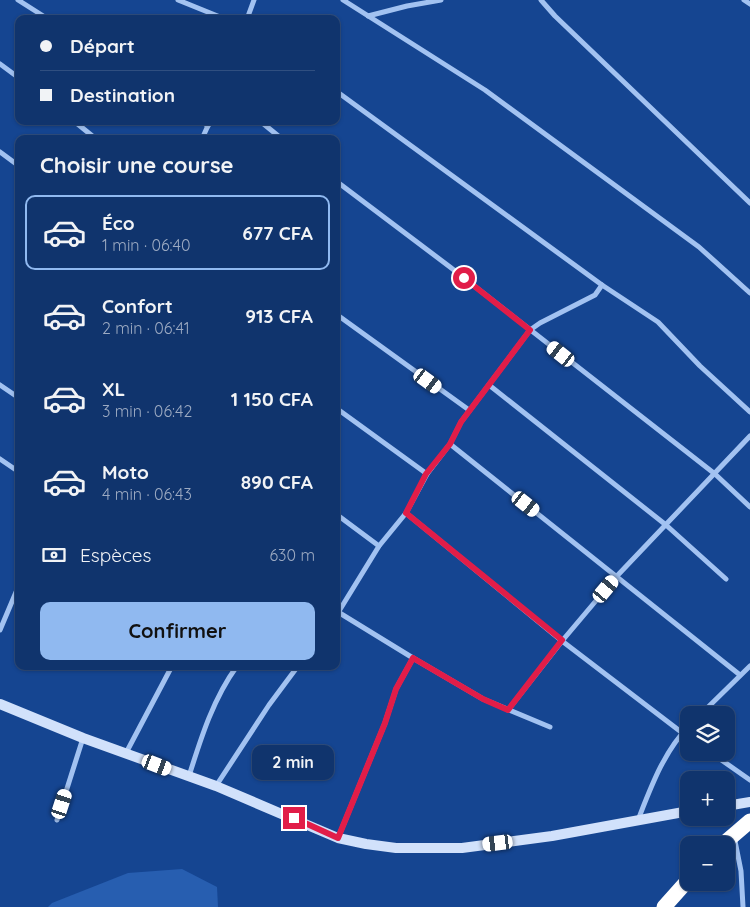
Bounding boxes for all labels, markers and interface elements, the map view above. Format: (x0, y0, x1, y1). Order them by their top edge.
text: Départ (70, 34, 135, 58)
text: Destination (70, 83, 175, 107)
text: Choisir une course (40, 151, 234, 179)
icon: car (42, 210, 87, 255)
text: Éco (102, 211, 135, 235)
text: 677 CFA (242, 221, 313, 245)
text: 1 min · 06:40 (102, 235, 190, 255)
route start (453, 267, 475, 289)
icon: car (42, 293, 87, 338)
text: Confort (102, 294, 173, 318)
text: 913 CFA (245, 304, 313, 328)
text: 2 min · 06:41 (102, 318, 190, 338)
car (544, 339, 577, 369)
car (411, 366, 444, 396)
icon: car (42, 376, 87, 421)
text: XL (102, 377, 125, 401)
text: 1 150 CFA (231, 387, 313, 411)
text: 3 min · 06:42 (102, 401, 192, 421)
icon: car (42, 459, 87, 504)
text: Moto (102, 460, 149, 484)
text: 890 CFA (241, 470, 313, 494)
text: 4 min · 06:43 (102, 484, 192, 504)
car (509, 489, 542, 519)
icon: cash (40, 541, 68, 569)
text: Espèces (80, 543, 151, 567)
text: 630 m (270, 545, 315, 565)
car (590, 573, 621, 605)
button: Confirmer (40, 602, 315, 660)
map controls (680, 706, 735, 891)
button: layers (680, 706, 735, 761)
callout: 2 min (253, 746, 335, 780)
text: 2 min (272, 752, 314, 772)
car (140, 753, 173, 777)
button: + (680, 771, 735, 826)
car (50, 787, 73, 821)
route end (283, 807, 305, 829)
car (482, 834, 513, 852)
button: − (680, 836, 735, 891)

